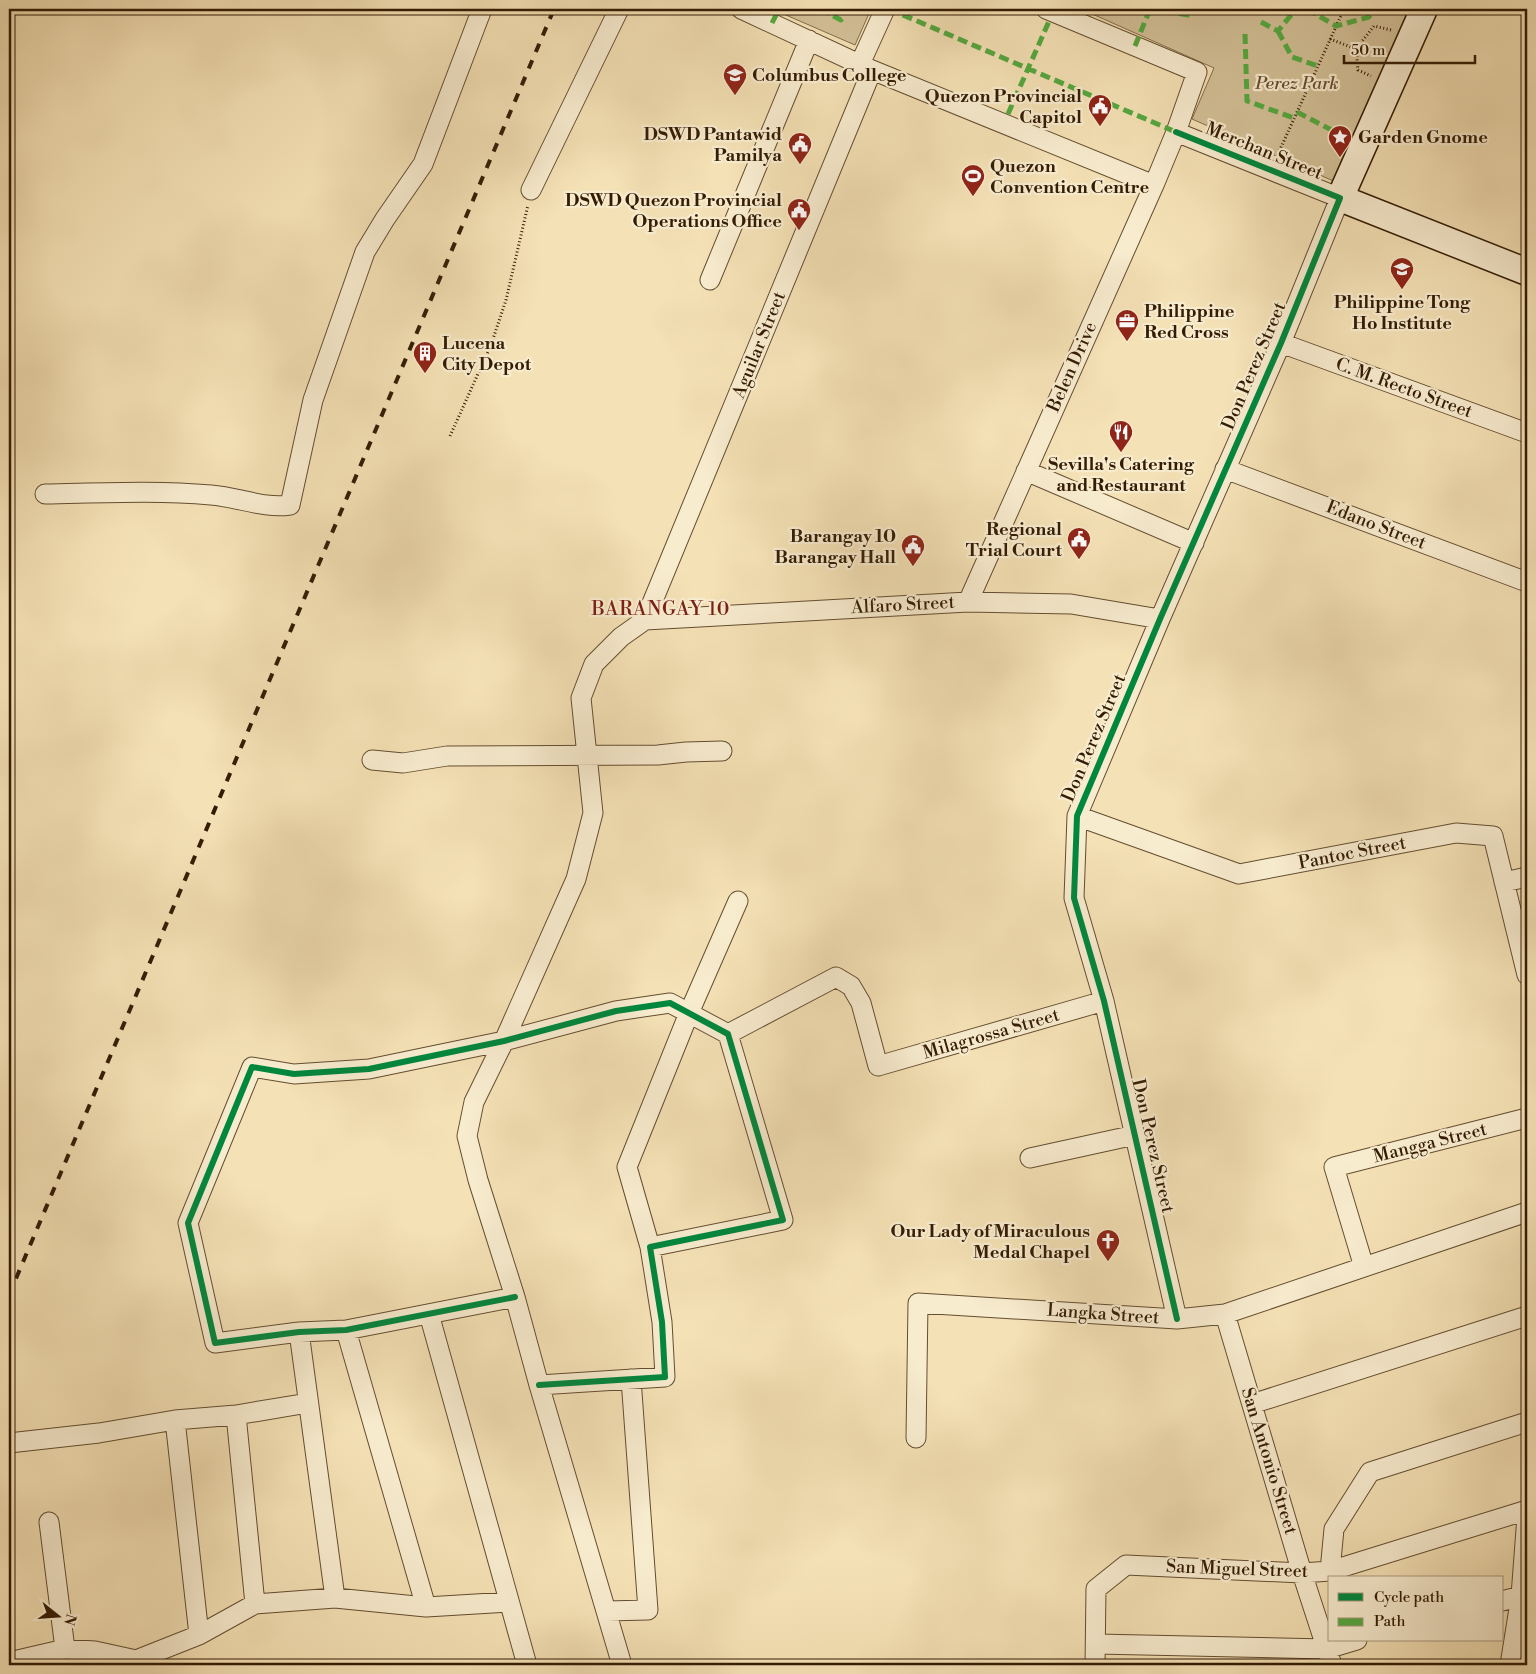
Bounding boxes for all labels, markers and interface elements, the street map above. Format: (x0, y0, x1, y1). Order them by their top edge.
scale bar (1344, 32, 1475, 64)
text: 50 m (1351, 41, 1385, 60)
school or university icon: Columbus College (722, 62, 748, 96)
place label: Columbus College (752, 64, 907, 87)
park label: Perez Park (1254, 72, 1339, 95)
place label: Quezon Provincial Capitol (925, 85, 1082, 129)
public building icon: Quezon Provincial Capitol (1087, 93, 1113, 127)
street label: Merchan Street (1202, 117, 1327, 185)
place label: DSWD Pantawid Pamilya (644, 123, 782, 167)
place icon: Garden Gnome (1327, 124, 1353, 158)
place label: Garden Gnome (1358, 126, 1488, 149)
public building icon: DSWD Pantawid Pamilya (787, 131, 813, 165)
place label: Quezon Convention Centre (990, 155, 1149, 199)
sports icon: Quezon Convention Centre (960, 163, 986, 197)
place label: DSWD Quezon Provincial Operations Office (565, 189, 782, 233)
public building icon: DSWD Quezon Provincial Operations Office (786, 197, 812, 231)
school or university icon: Philippine Tong Ho Institute (1389, 256, 1415, 290)
street label: Aguilar Street (727, 288, 791, 403)
place label: Philippine Tong Ho Institute (1334, 291, 1471, 335)
street label: Don Perez Street (1217, 298, 1292, 433)
place label: Philippine Red Cross (1144, 300, 1235, 344)
office icon: Philippine Red Cross (1114, 308, 1140, 342)
street label: Belen Drive (1041, 318, 1102, 417)
place label: Lucena City Depot (442, 332, 532, 376)
building icon: Lucena City Depot (412, 340, 438, 374)
street label: C. M. Recto Street (1332, 353, 1476, 424)
restaurant icon: Sevilla's Catering and Restaurant (1108, 419, 1134, 453)
place label: Sevilla's Catering and Restaurant (1048, 453, 1195, 497)
street label: Edano Street (1323, 495, 1430, 555)
place label: Regional Trial Court (966, 518, 1063, 562)
place label: Barangay 10 Barangay Hall (775, 525, 896, 569)
public building icon: Regional Trial Court (1066, 526, 1092, 560)
public building icon: Barangay 10 Barangay Hall (900, 533, 926, 567)
street label: Alfaro Street (850, 591, 956, 619)
district label: BARANGAY 10 (591, 597, 730, 621)
street label: Don Perez Street (1057, 670, 1132, 805)
street label: Pantoc Street (1296, 831, 1408, 875)
street label: Milagrossa Street (920, 1003, 1063, 1065)
street label: Don Perez Street (1126, 1077, 1180, 1216)
street label: Mangga Street (1371, 1118, 1490, 1168)
place label: Our Lady of Miraculous Medal Chapel (891, 1220, 1090, 1264)
church icon: Our Lady of Miraculous Medal Chapel (1095, 1228, 1121, 1262)
street label: Langka Street (1046, 1299, 1161, 1329)
street label: San Antonio Street (1236, 1385, 1302, 1538)
street label: San Miguel Street (1165, 1555, 1309, 1583)
legend (1328, 1576, 1504, 1642)
text: Cycle path (1374, 1588, 1444, 1607)
north arrow (32, 1592, 82, 1642)
text: N (59, 1612, 80, 1627)
text: Path (1374, 1612, 1406, 1631)

